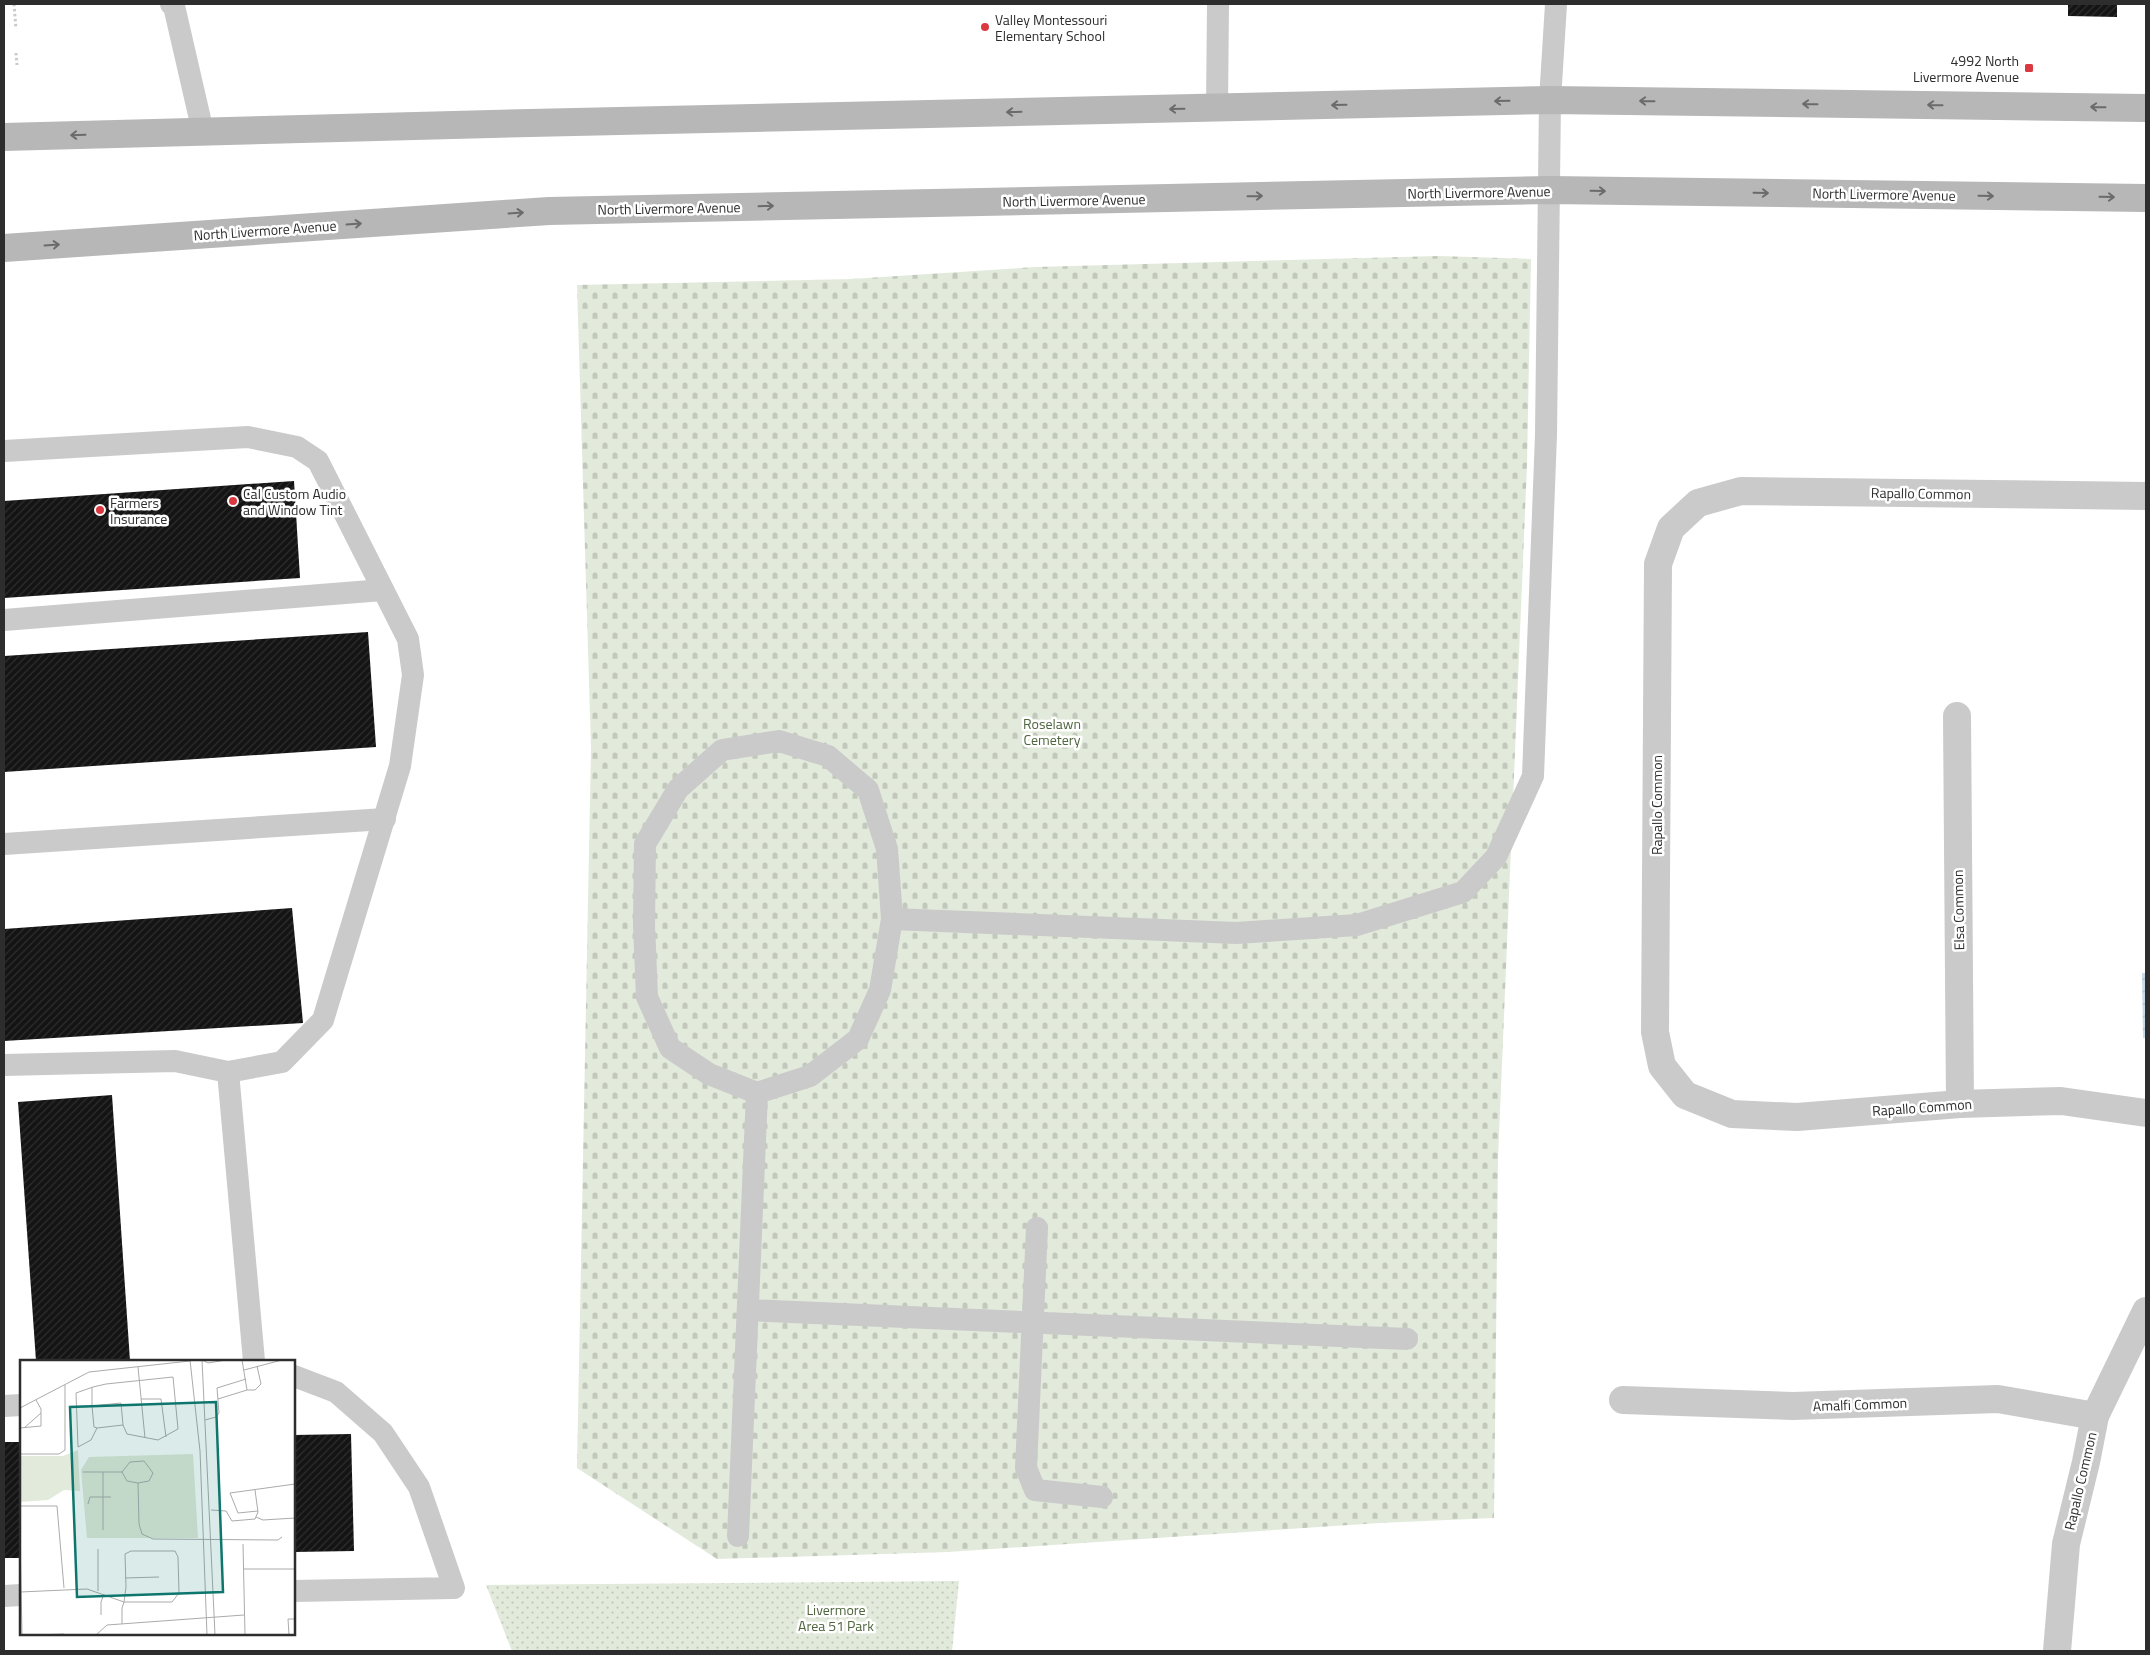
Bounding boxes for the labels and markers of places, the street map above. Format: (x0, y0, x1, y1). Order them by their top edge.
place label: Valley Montessouri Elementary School (995, 9, 1107, 46)
marker: Valley Montessouri Elementary School (979, 21, 991, 33)
place label: 4992 North Livermore Avenue (1913, 50, 2019, 87)
marker: 4992 North Livermore Avenue (2023, 62, 2035, 74)
place label: Cal Custom Audio and Window Tint (243, 483, 346, 520)
place label: Farmers Insurance (110, 492, 167, 529)
marker: Cal Custom Audio and Window Tint (227, 495, 239, 507)
marker: Farmers Insurance (94, 504, 106, 516)

